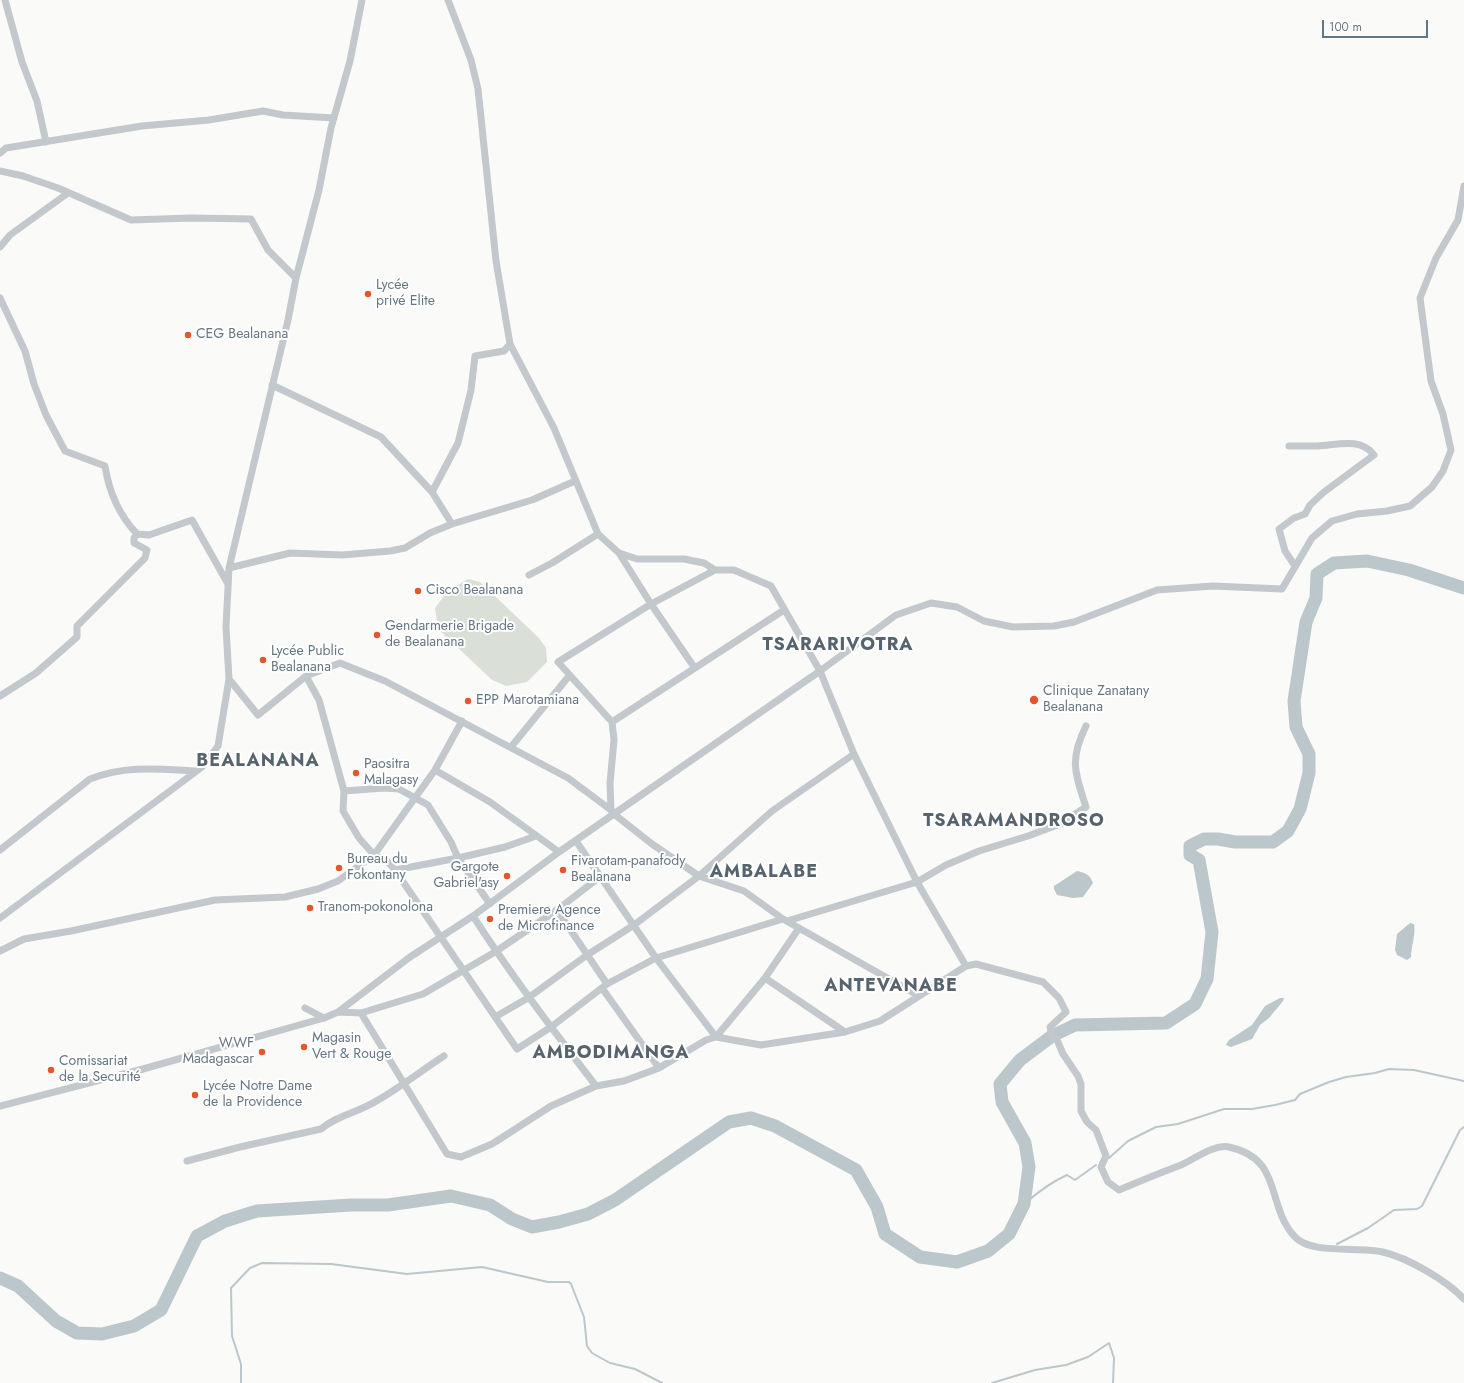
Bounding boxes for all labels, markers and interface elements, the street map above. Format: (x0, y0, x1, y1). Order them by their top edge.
scale bar (1324, 12, 1430, 38)
text: 100 m (1329, 18, 1362, 36)
place label: Lycée privé Elite (376, 278, 435, 310)
marker: Lycée privé Elite (363, 289, 373, 299)
place label: CEG Bealanana (196, 327, 288, 343)
marker: CEG Bealanana (183, 330, 193, 340)
place label: Cisco Bealanana (426, 583, 523, 599)
marker: Cisco Bealanana (413, 586, 423, 596)
place label: Gendarmerie Brigade de Bealanana (385, 619, 514, 652)
marker: Gendarmerie Brigade de Bealanana (372, 630, 382, 640)
district label: TSARARIVOTRA (762, 635, 914, 657)
place label: Lycée Public Bealanana (271, 644, 344, 676)
marker: Lycée Public Bealanana (258, 655, 268, 665)
place label: Clinique Zanatany Bealanana (1043, 684, 1149, 716)
place label: EPP Marotamiana (476, 693, 579, 709)
marker: Clinique Zanatany Bealanana (1028, 694, 1040, 706)
marker: EPP Marotamiana (463, 696, 473, 706)
district label: BEALANANA (196, 751, 320, 773)
place label: Paositra Malagasy (364, 757, 418, 790)
marker: Paositra Malagasy (351, 768, 361, 778)
district label: TSARAMANDROSO (923, 811, 1105, 833)
place label: Bureau du Fokontany (347, 852, 408, 884)
place label: Fivarotam-panafody Bealanana (571, 854, 685, 886)
place label: Gargote Gabriel'asy (434, 860, 499, 892)
district label: AMBALABE (710, 862, 818, 884)
marker: Bureau du Fokontany (334, 863, 344, 873)
marker: Fivarotam-panafody Bealanana (558, 865, 568, 875)
marker: Gargote Gabriel'asy (502, 871, 512, 881)
place label: Tranom-pokonolona (318, 900, 433, 916)
marker: Tranom-pokonolona (305, 903, 315, 913)
place label: Premiere Agence de Microfinance (498, 903, 601, 936)
marker: Premiere Agence de Microfinance (485, 914, 495, 924)
district label: ANTEVANABE (824, 976, 958, 998)
place label: Magasin Vert & Rouge (312, 1031, 391, 1064)
place label: WWF Madagascar (183, 1036, 254, 1068)
marker: Magasin Vert & Rouge (299, 1042, 309, 1052)
district label: AMBODIMANGA (533, 1043, 689, 1065)
marker: WWF Madagascar (257, 1047, 267, 1057)
place label: Comissariat de la Securité (59, 1054, 140, 1086)
marker: Comissariat de la Securité (46, 1065, 56, 1075)
place label: Lycée Notre Dame de la Providence (203, 1079, 312, 1112)
marker: Lycée Notre Dame de la Providence (190, 1090, 200, 1100)

